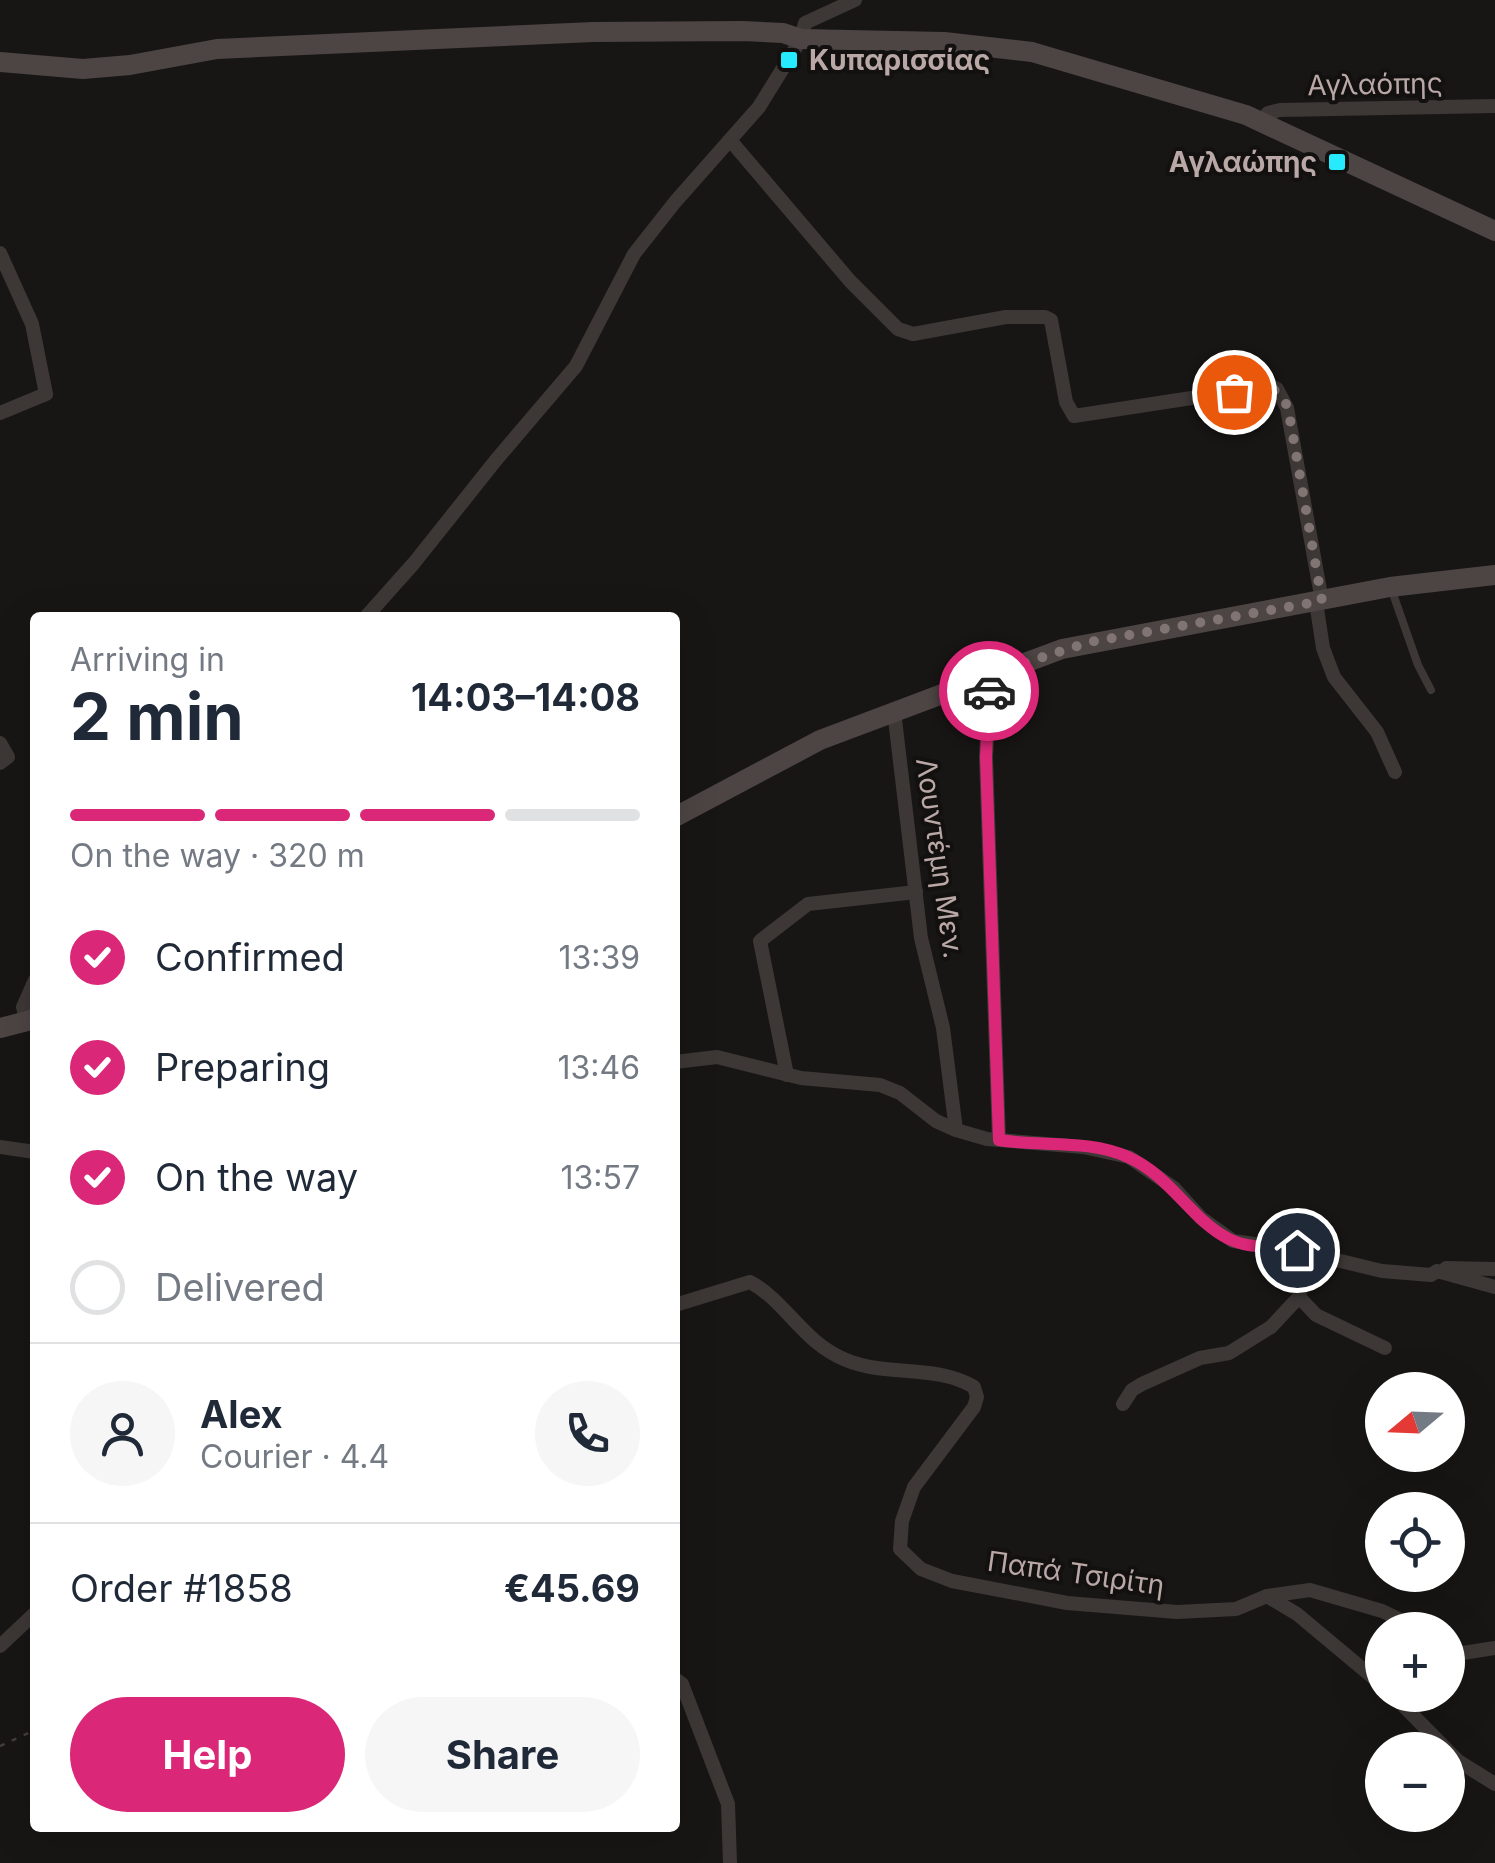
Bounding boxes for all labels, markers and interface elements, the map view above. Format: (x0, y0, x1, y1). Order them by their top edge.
place label: Κυπαρισσίας (809, 43, 990, 77)
marker: Κυπαρισσίας (778, 49, 800, 71)
street label: Αγλαόπης (1307, 66, 1443, 102)
place label: Αγλαώπης (1169, 145, 1317, 179)
marker: Αγλαώπης (1326, 151, 1348, 173)
pin (1192, 350, 1277, 435)
icon: bag (1207, 365, 1262, 420)
text: Arriving in (70, 640, 225, 679)
courier (939, 641, 1039, 741)
icon: car (962, 664, 1017, 719)
text: 14:03–14:08 (411, 674, 640, 720)
text: 2 min (70, 677, 244, 756)
street label: Λουντέμη Μεν. (909, 756, 971, 960)
text: On the way · 320 m (70, 836, 365, 875)
icon: check (70, 930, 125, 985)
text: Confirmed (155, 934, 345, 980)
text: 13:39 (558, 938, 640, 977)
icon: check (70, 1040, 125, 1095)
text: Preparing (155, 1044, 330, 1090)
text: 13:46 (557, 1048, 640, 1087)
icon: check (70, 1150, 125, 1205)
text: On the way (155, 1154, 358, 1200)
text: 13:57 (560, 1158, 640, 1197)
pin (1255, 1208, 1340, 1293)
icon: home (1270, 1223, 1325, 1278)
text: Delivered (155, 1264, 325, 1310)
north arrow (1365, 1372, 1465, 1472)
map controls (1365, 1372, 1465, 1832)
button: person (70, 1381, 175, 1486)
button: phone (535, 1381, 640, 1486)
text: Alex (200, 1391, 283, 1437)
text: Courier · 4.4 (200, 1437, 389, 1476)
button: locate (1365, 1492, 1465, 1592)
street label: Παπά Τσιρίτη (985, 1544, 1167, 1602)
text: Order #1858 (70, 1565, 293, 1611)
text: €45.69 (504, 1565, 640, 1611)
button: + (1365, 1612, 1465, 1712)
button: Help (70, 1697, 345, 1812)
button: Share (365, 1697, 640, 1812)
button: − (1365, 1732, 1465, 1832)

